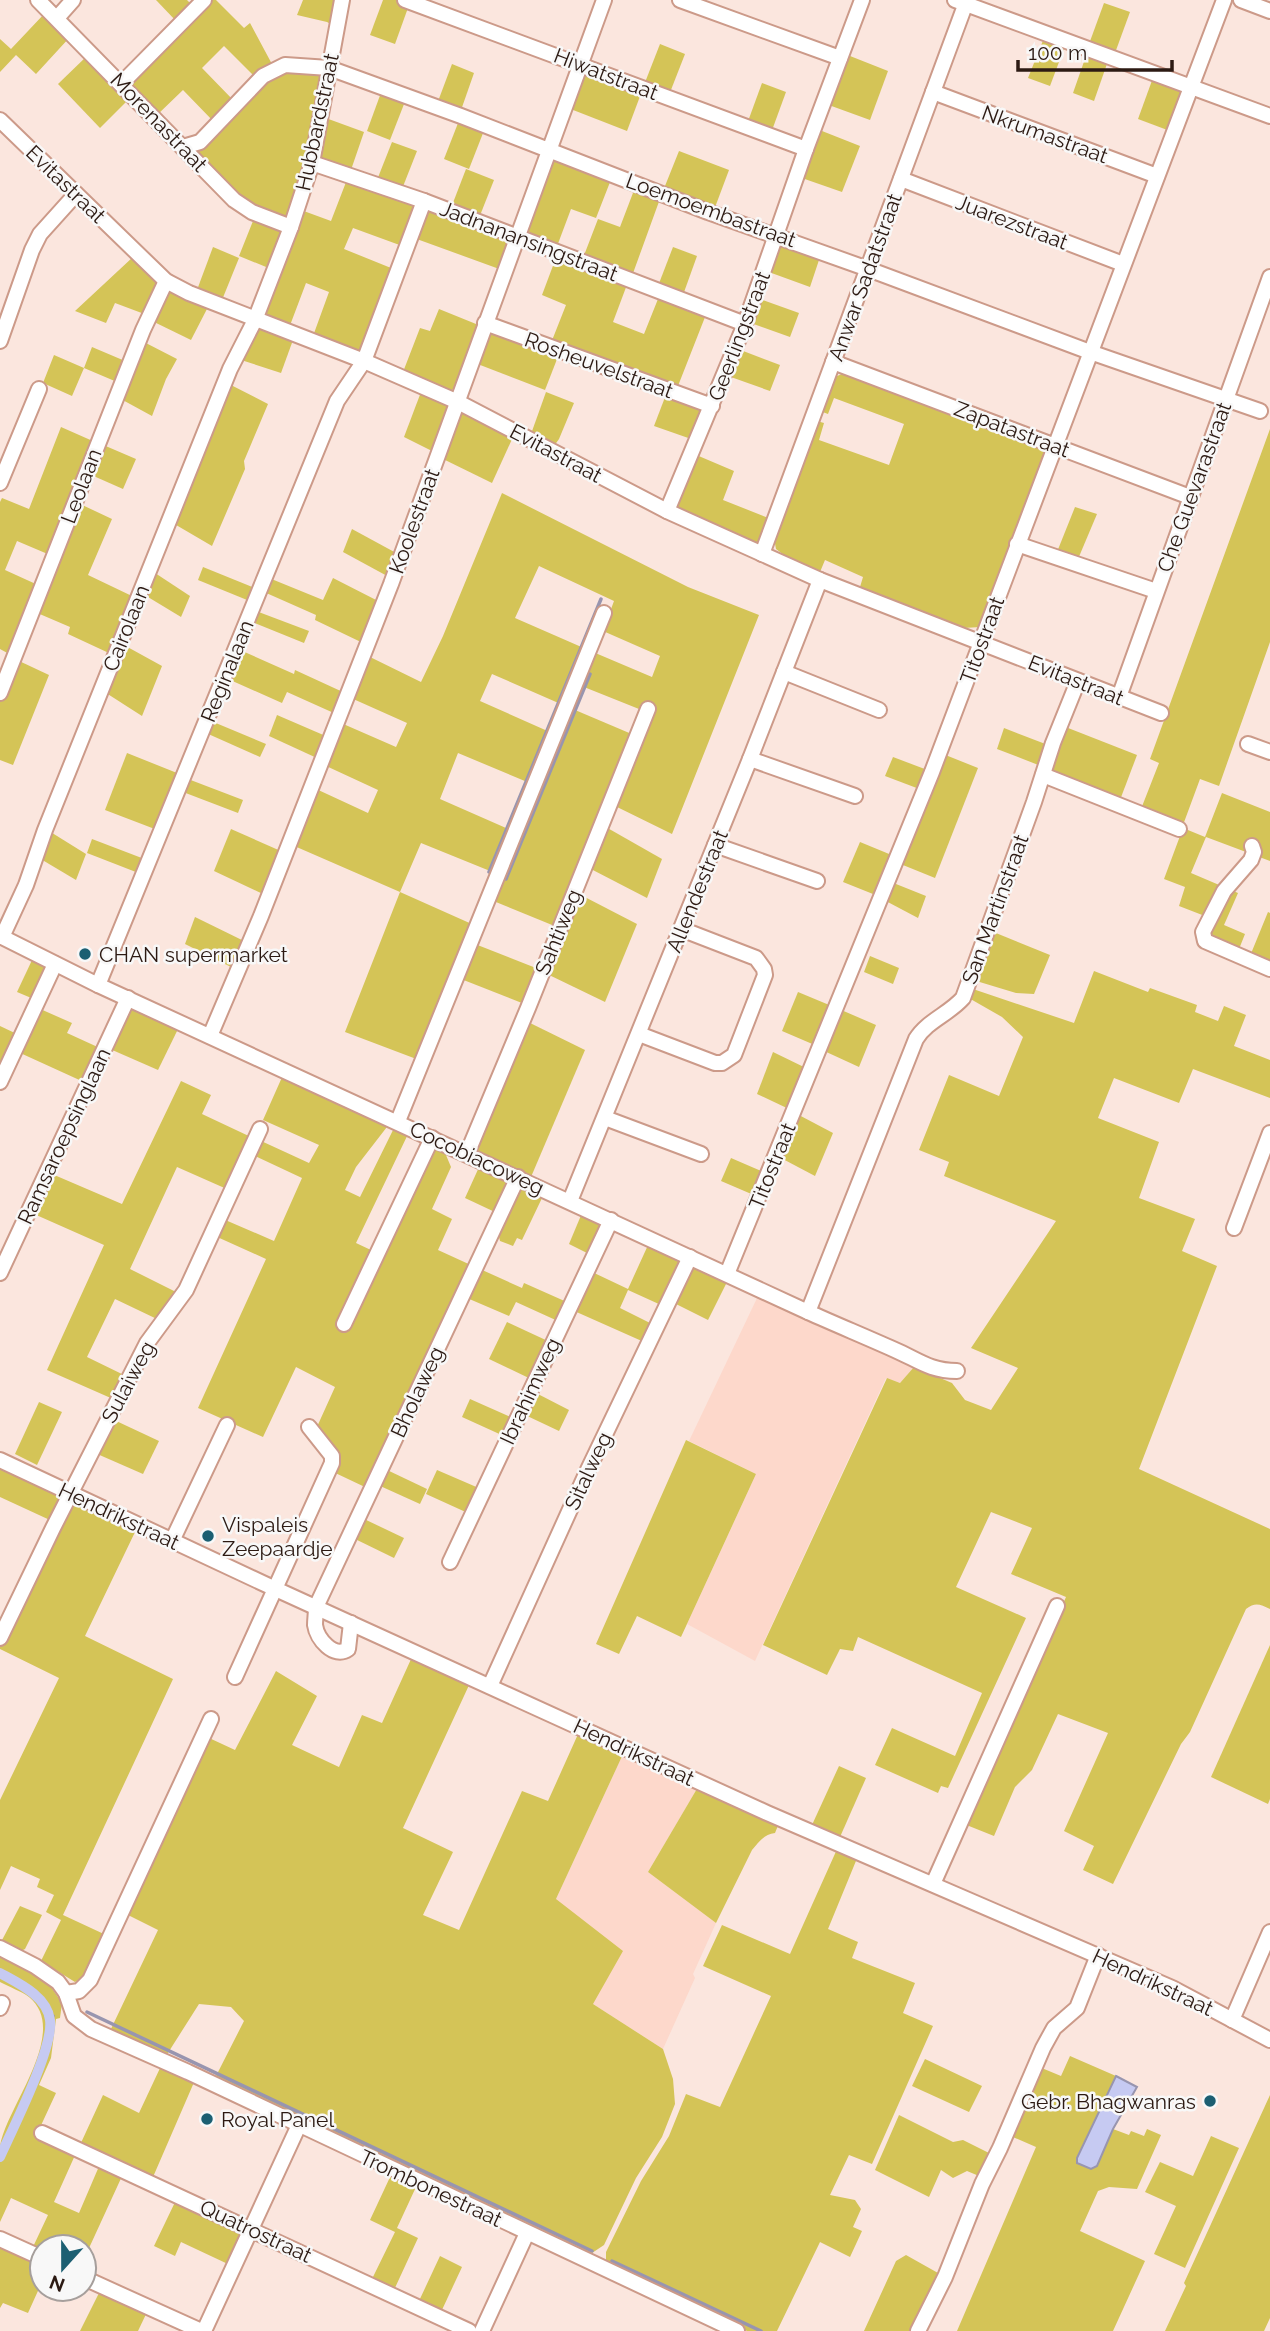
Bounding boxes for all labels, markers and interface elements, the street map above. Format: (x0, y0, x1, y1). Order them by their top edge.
scale bar (1018, 28, 1172, 72)
text: 100 m (1028, 40, 1087, 65)
street label: Hiwatstraat (550, 43, 662, 105)
street label: Hubbardstraat (290, 51, 344, 193)
street label: Morenastraat (106, 67, 212, 177)
street label: Nkrumastraat (979, 100, 1111, 168)
street label: Evitastraat (21, 140, 111, 228)
street label: Loemoembastraat (623, 168, 799, 252)
street label: Juarezstraat (953, 189, 1071, 255)
street label: Anwar Sadatstraat (823, 190, 907, 364)
street label: Jadnanansingstraat (437, 196, 621, 286)
street label: Geerlingstraat (703, 268, 775, 404)
street label: Rosheuvelstraat (521, 327, 677, 403)
street label: Zapatastraat (951, 396, 1073, 462)
street label: Che Guevarastraat (1152, 398, 1236, 576)
street label: Evitastraat (506, 418, 606, 488)
street label: Leolaan (55, 445, 107, 527)
street label: Koolestraat (383, 465, 445, 577)
street label: Cairolaan (97, 581, 155, 675)
street label: Titostraat (955, 593, 1009, 687)
street label: Reginalaan (195, 616, 259, 726)
street label: Evitastraat (1025, 649, 1127, 711)
street label: Allendestraat (661, 826, 733, 956)
street label: San Martinstraat (956, 831, 1034, 987)
street label: Sahtiweg (530, 886, 586, 978)
place label: CHAN supermarket (99, 942, 288, 967)
marker: CHAN supermarket (77, 946, 93, 962)
street label: Ramsaroepsinglaan (12, 1044, 116, 1228)
street label: Cocobiacoweg (406, 1116, 548, 1200)
street label: Titostraat (743, 1119, 801, 1213)
street label: Ibrahimweg (494, 1334, 566, 1448)
street label: Sulaiweg (96, 1337, 160, 1427)
street label: Bholaweg (385, 1343, 449, 1441)
street label: Sitalweg (559, 1428, 617, 1514)
street label: Hendrikstraat (55, 1477, 183, 1555)
place label: Vispaleis Zeepaardje (222, 1512, 333, 1561)
marker: Vispaleis Zeepaardje (200, 1528, 216, 1544)
street label: Hendrikstraat (570, 1713, 698, 1791)
street label: Hendrikstraat (1089, 1943, 1217, 2021)
place label: Gebr. Bhagwanras (1021, 2089, 1196, 2114)
marker: Gebr. Bhagwanras (1202, 2093, 1218, 2109)
place label: Royal Panel (221, 2107, 334, 2132)
marker: Royal Panel (199, 2111, 215, 2127)
street label: Trombonestraat (356, 2144, 506, 2232)
street label: Quatrostraat (196, 2194, 316, 2268)
north arrow (28, 2233, 98, 2303)
text: N (46, 2271, 68, 2297)

